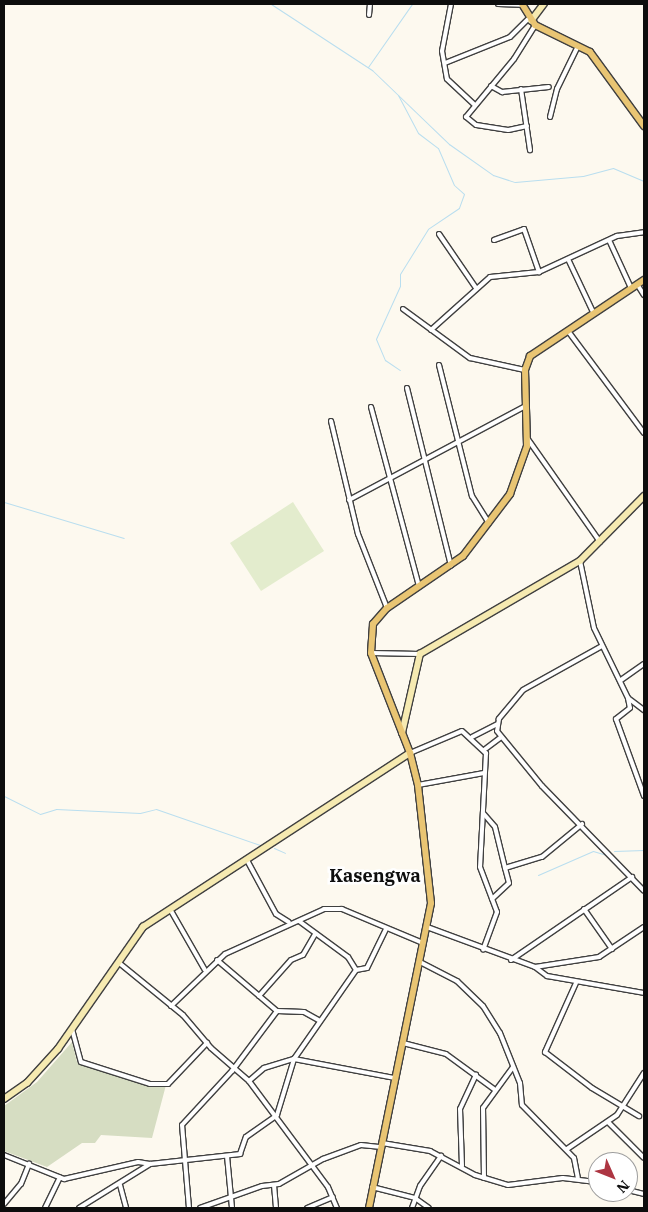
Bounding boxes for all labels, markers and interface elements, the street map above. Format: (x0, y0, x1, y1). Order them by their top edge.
district label: Kasengwa (329, 865, 421, 887)
north arrow (588, 1152, 638, 1202)
text: N (613, 1176, 633, 1197)

